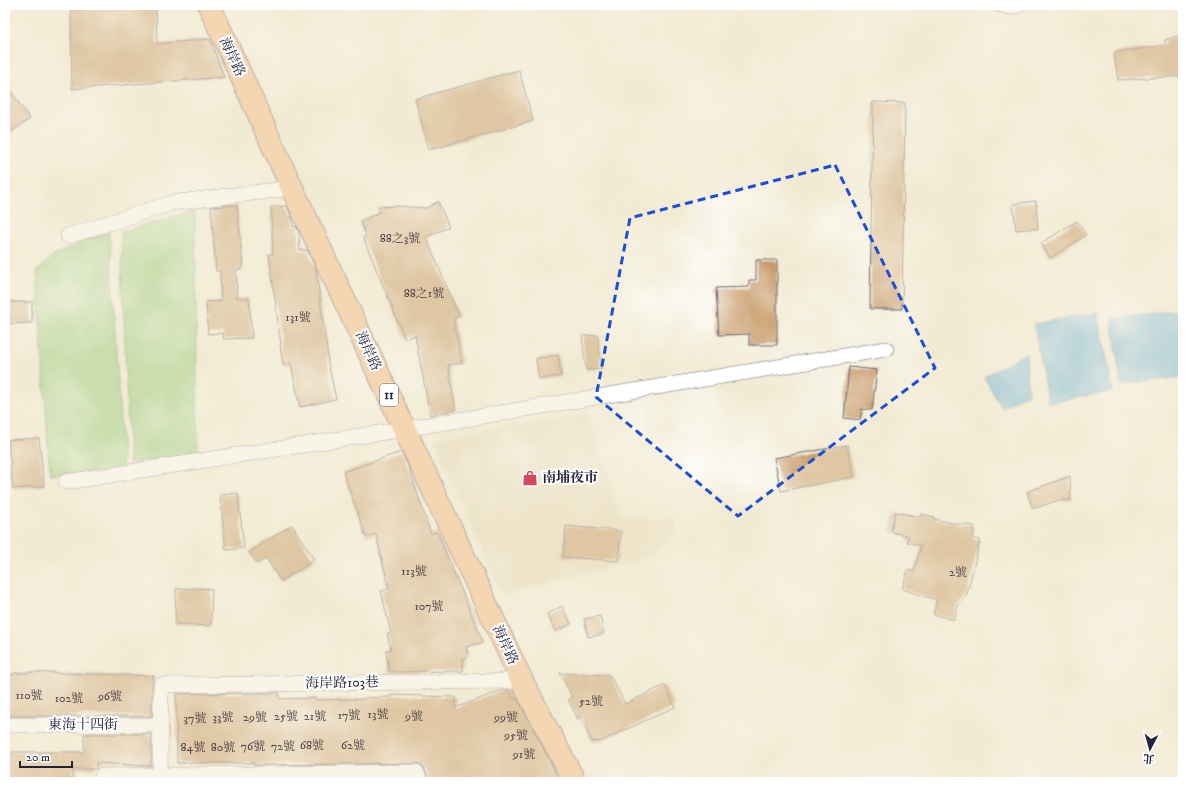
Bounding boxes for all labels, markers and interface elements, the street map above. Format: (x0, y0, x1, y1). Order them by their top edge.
street label: 海岸路 (215, 34, 249, 80)
house number: 88之3號 (380, 231, 420, 246)
house number: 88之1號 (404, 286, 444, 301)
house number: 131號 (285, 310, 311, 325)
street label: 海岸路 (351, 328, 385, 374)
road number: 11 (380, 384, 398, 406)
shop icon: 南埔夜市 (521, 469, 539, 487)
place label: 南埔夜市 (542, 469, 598, 487)
house number: 113號 (401, 564, 427, 579)
house number: 2號 (949, 565, 967, 580)
house number: 107號 (414, 599, 444, 614)
street label: 海岸路 (488, 622, 522, 668)
street label: 海岸路103巷 (305, 673, 379, 693)
house number: 110號 (15, 688, 43, 703)
house number: 96號 (97, 689, 122, 704)
house number: 102號 (55, 691, 83, 706)
house number: 52號 (579, 694, 603, 709)
house number: 13號 (368, 707, 388, 722)
house number: 17號 (338, 708, 360, 723)
house number: 25號 (274, 709, 298, 724)
house number: 21號 (304, 709, 326, 724)
house number: 9號 (404, 709, 423, 724)
house number: 33號 (213, 710, 233, 725)
house number: 29號 (243, 710, 267, 725)
house number: 99號 (493, 710, 518, 725)
house number: 37號 (184, 711, 206, 726)
street label: 東海十四街 (48, 716, 118, 734)
house number: 95號 (503, 728, 528, 743)
north arrow (1130, 729, 1170, 769)
house number: 68號 (300, 738, 324, 753)
house number: 62號 (341, 738, 365, 753)
house number: 76號 (241, 739, 265, 754)
house number: 72號 (271, 739, 295, 754)
house number: 84號 (181, 740, 205, 755)
house number: 80號 (211, 740, 235, 755)
scale bar (20, 743, 72, 769)
house number: 91號 (512, 747, 535, 762)
text: 20 m (26, 750, 50, 765)
text: 北 (1143, 750, 1155, 765)

